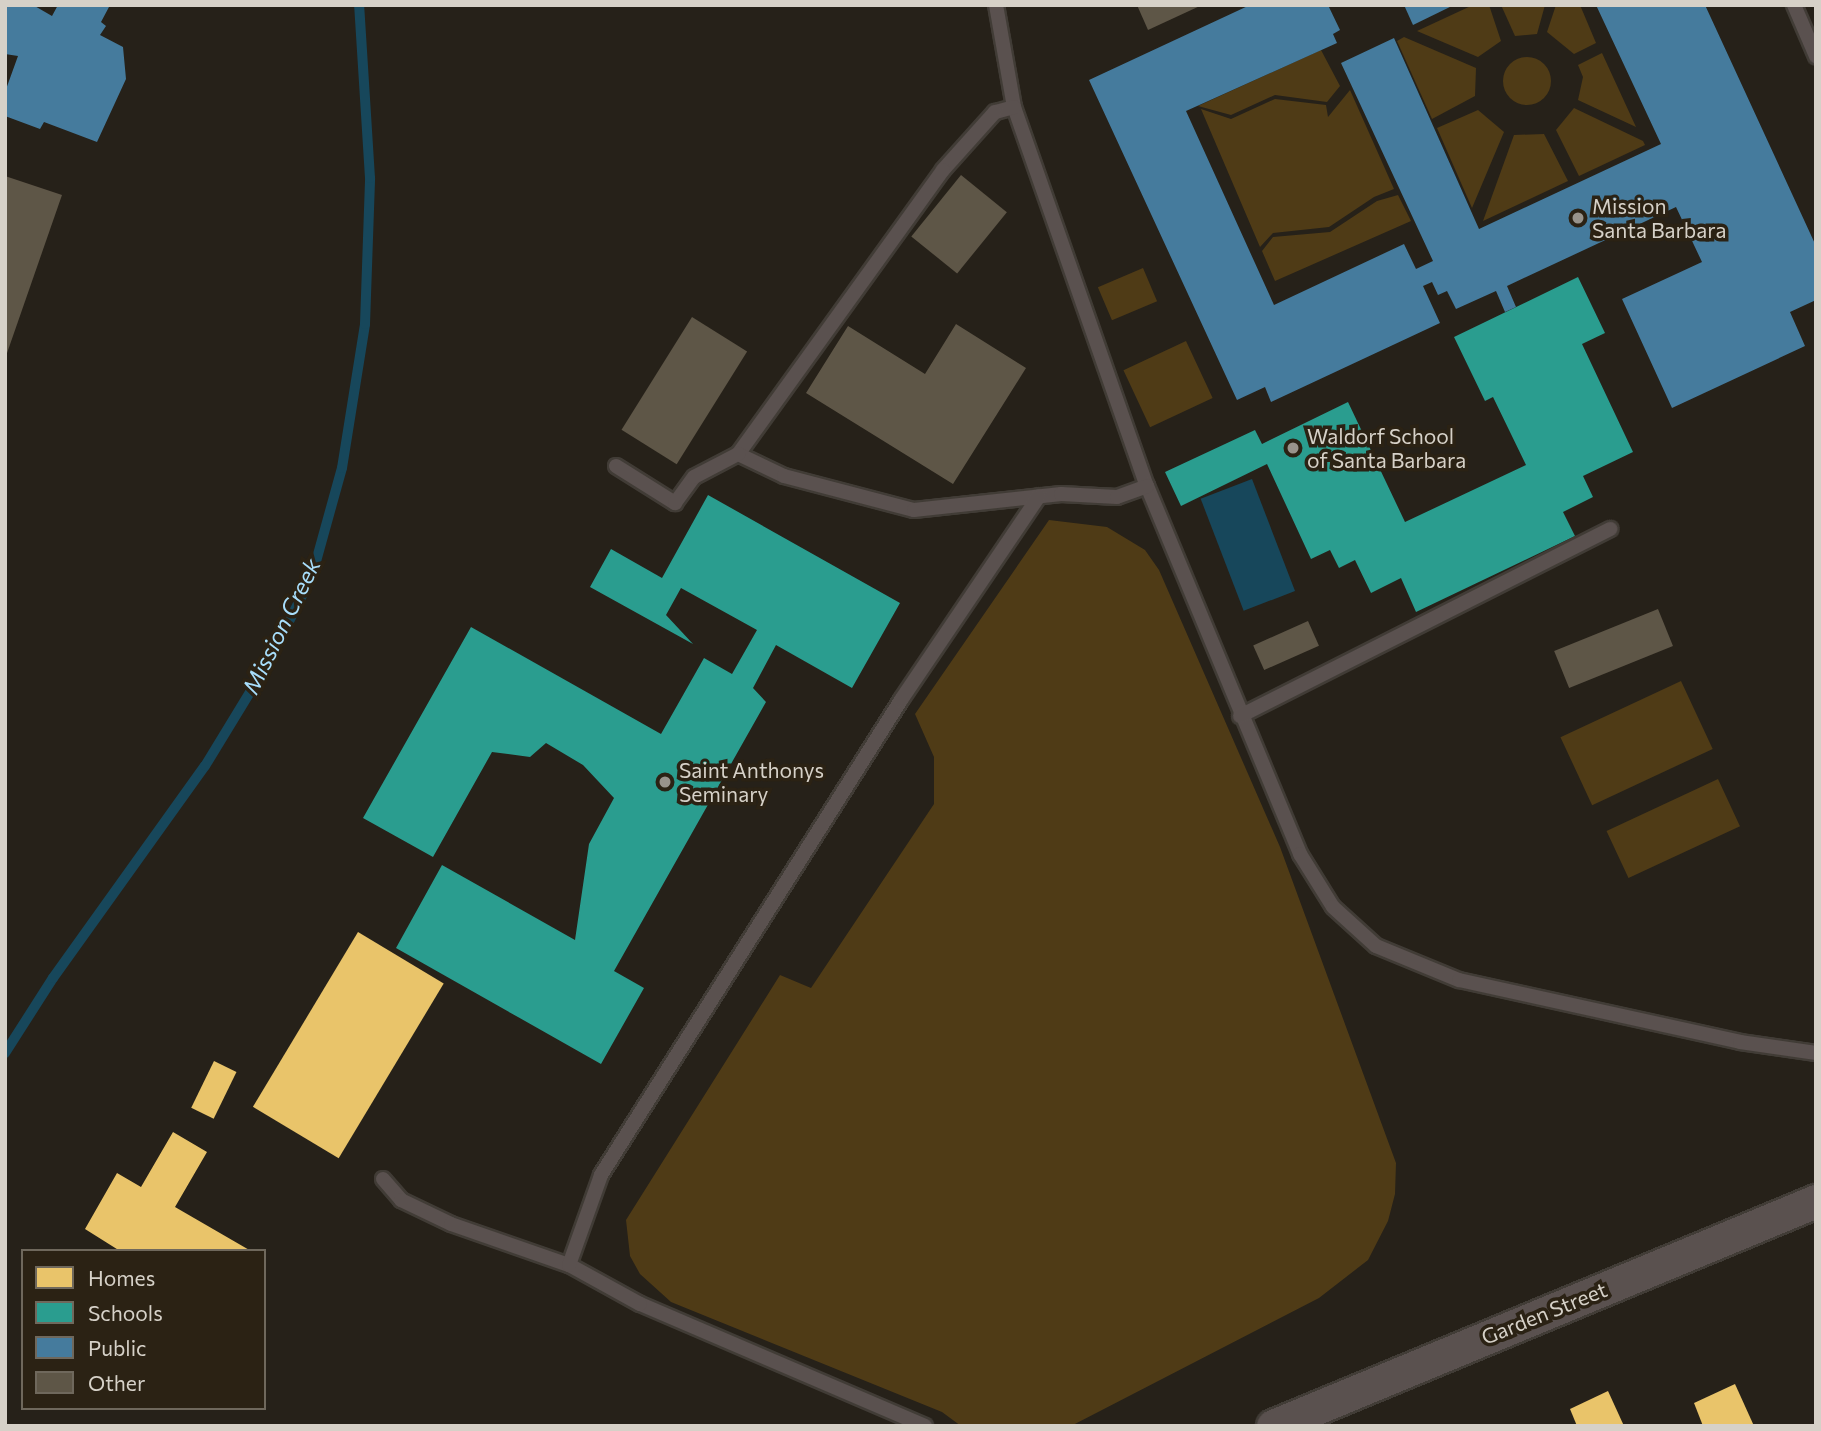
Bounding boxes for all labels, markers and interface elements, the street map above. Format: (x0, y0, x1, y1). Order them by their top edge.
place label: Mission Santa Barbara (1592, 193, 1726, 243)
marker: Mission Santa Barbara (1570, 210, 1586, 226)
place label: Waldorf School of Santa Barbara (1307, 423, 1466, 473)
marker: Waldorf School of Santa Barbara (1285, 440, 1301, 456)
water label: Mission Creek (236, 554, 326, 698)
place label: Saint Anthonys Seminary (679, 757, 824, 807)
marker: Saint Anthonys Seminary (657, 774, 673, 790)
legend (21, 1249, 266, 1410)
text: Homes (88, 1265, 155, 1290)
street label: Garden Street (1478, 1276, 1610, 1350)
text: Schools (88, 1300, 163, 1325)
text: Public (88, 1335, 146, 1360)
text: Other (88, 1370, 145, 1395)

